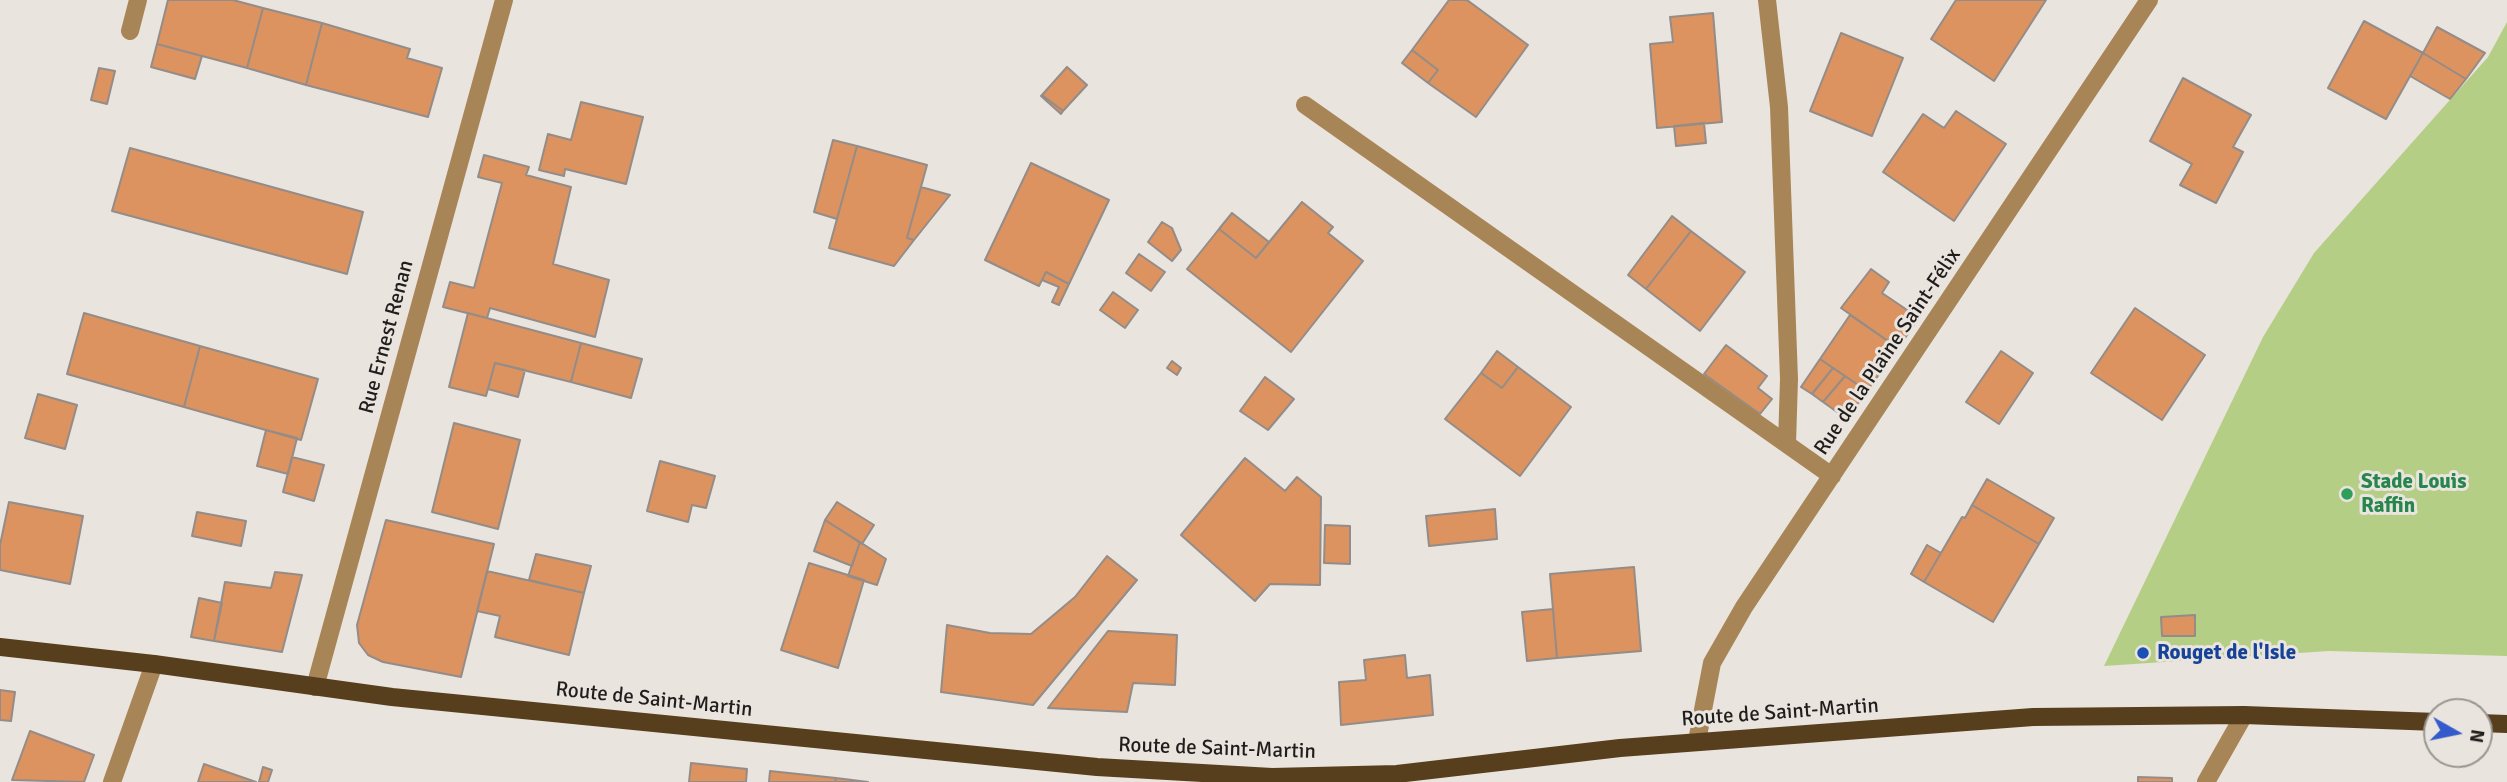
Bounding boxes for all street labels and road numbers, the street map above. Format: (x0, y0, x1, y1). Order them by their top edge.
street label: Rue de la Plaine Saint-Félix (1809, 244, 1967, 460)
street label: Rue Ernest Renan (354, 257, 420, 417)
street label: Route de Saint-Martin (554, 677, 754, 723)
street label: Route de Saint-Martin (1680, 694, 1880, 732)
street label: Route de Saint-Martin (1118, 733, 1316, 765)

